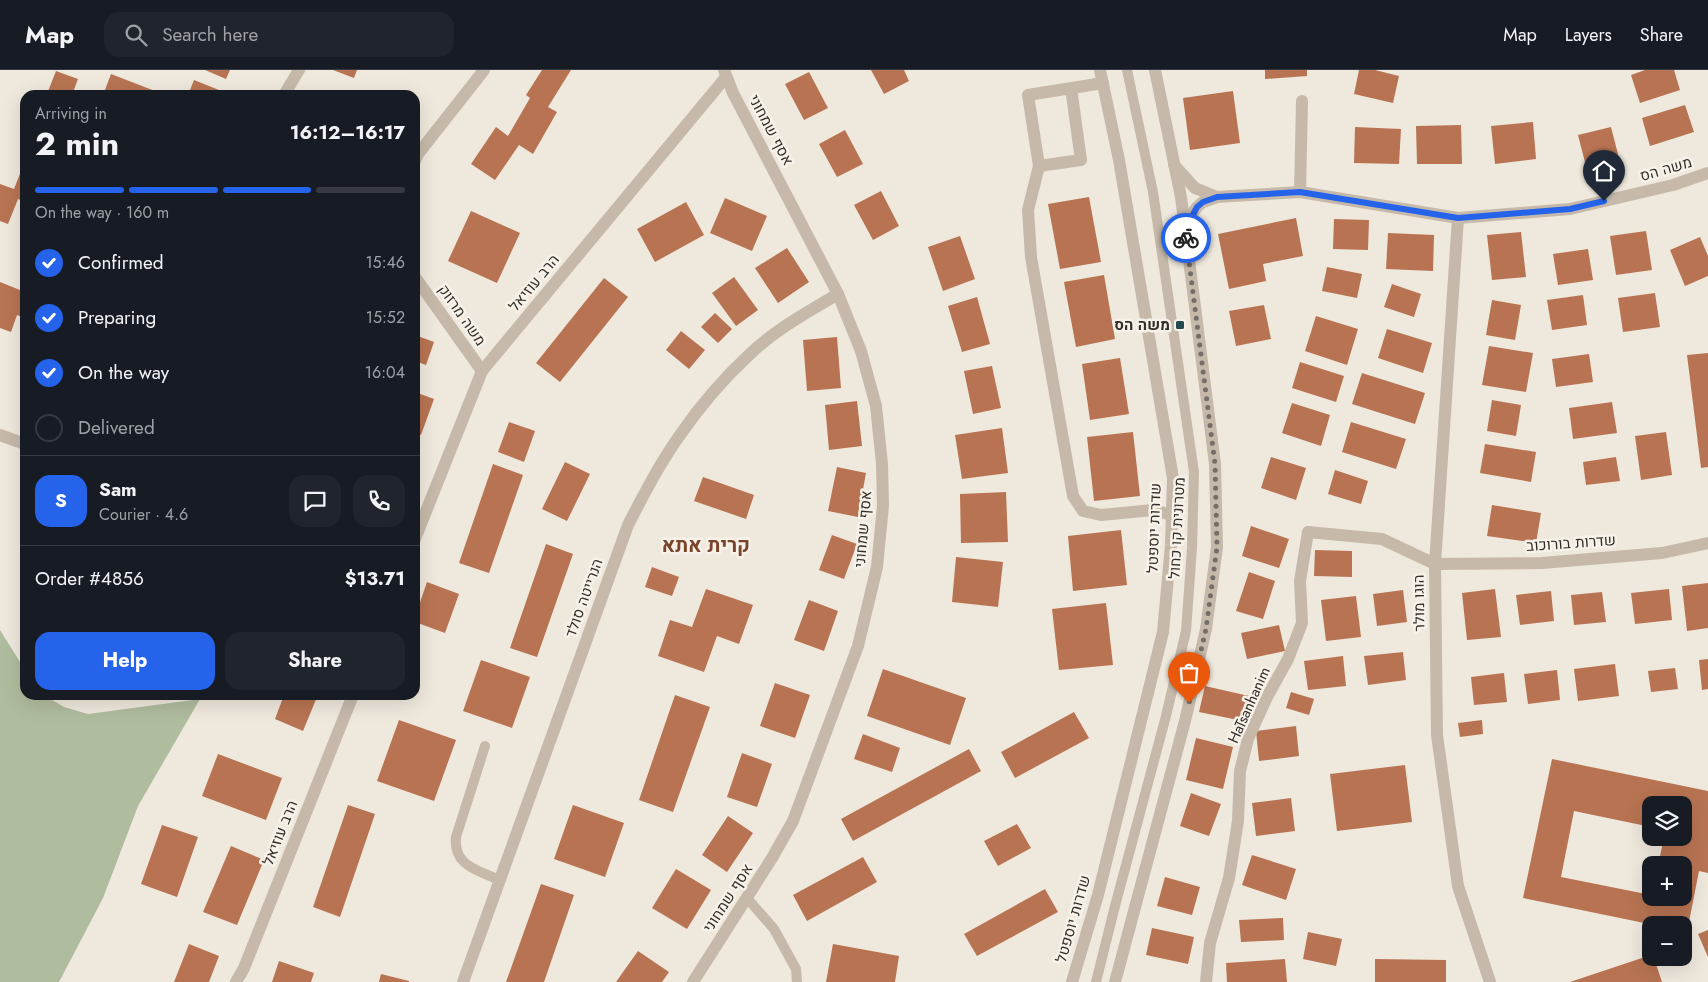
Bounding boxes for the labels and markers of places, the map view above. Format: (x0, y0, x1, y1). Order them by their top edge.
pin (1583, 150, 1625, 201)
place label: משה הס (1114, 314, 1170, 336)
marker: משה הס (1174, 319, 1186, 331)
pin (1168, 652, 1210, 703)

